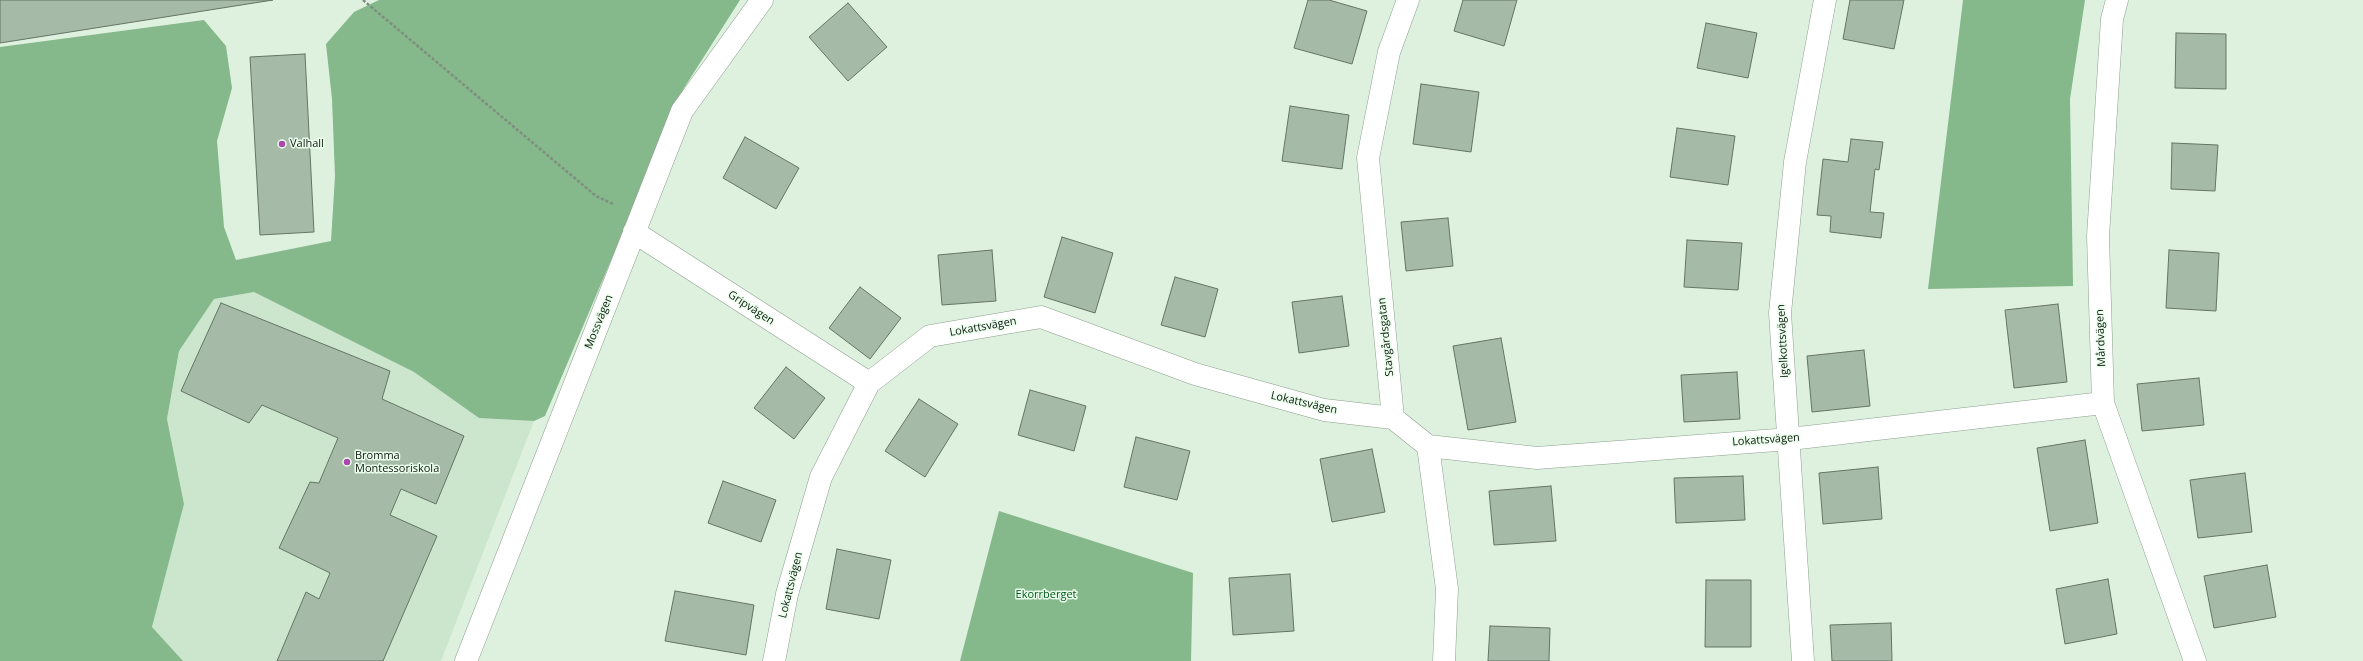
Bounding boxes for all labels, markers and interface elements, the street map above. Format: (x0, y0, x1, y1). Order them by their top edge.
place label: Valhall (290, 137, 324, 151)
marker: Valhall (277, 139, 287, 149)
street label: Gripvägen (725, 288, 777, 328)
street label: Mossvägen (582, 293, 616, 351)
street label: Stavgårdsgatan (1375, 297, 1397, 377)
street label: Igelkottsvägen (1774, 304, 1792, 378)
street label: Mårdvägen (2093, 309, 2109, 367)
street label: Lokattsvägen (948, 315, 1018, 339)
street label: Lokattsvägen (1269, 389, 1339, 417)
street label: Lokattsvägen (1732, 431, 1800, 449)
place label: Bromma Montessoriskola (355, 449, 439, 475)
marker: Bromma Montessoriskola (342, 457, 352, 467)
street label: Lokattsvägen (776, 550, 806, 620)
park label: Ekorrberget (1016, 588, 1076, 602)

